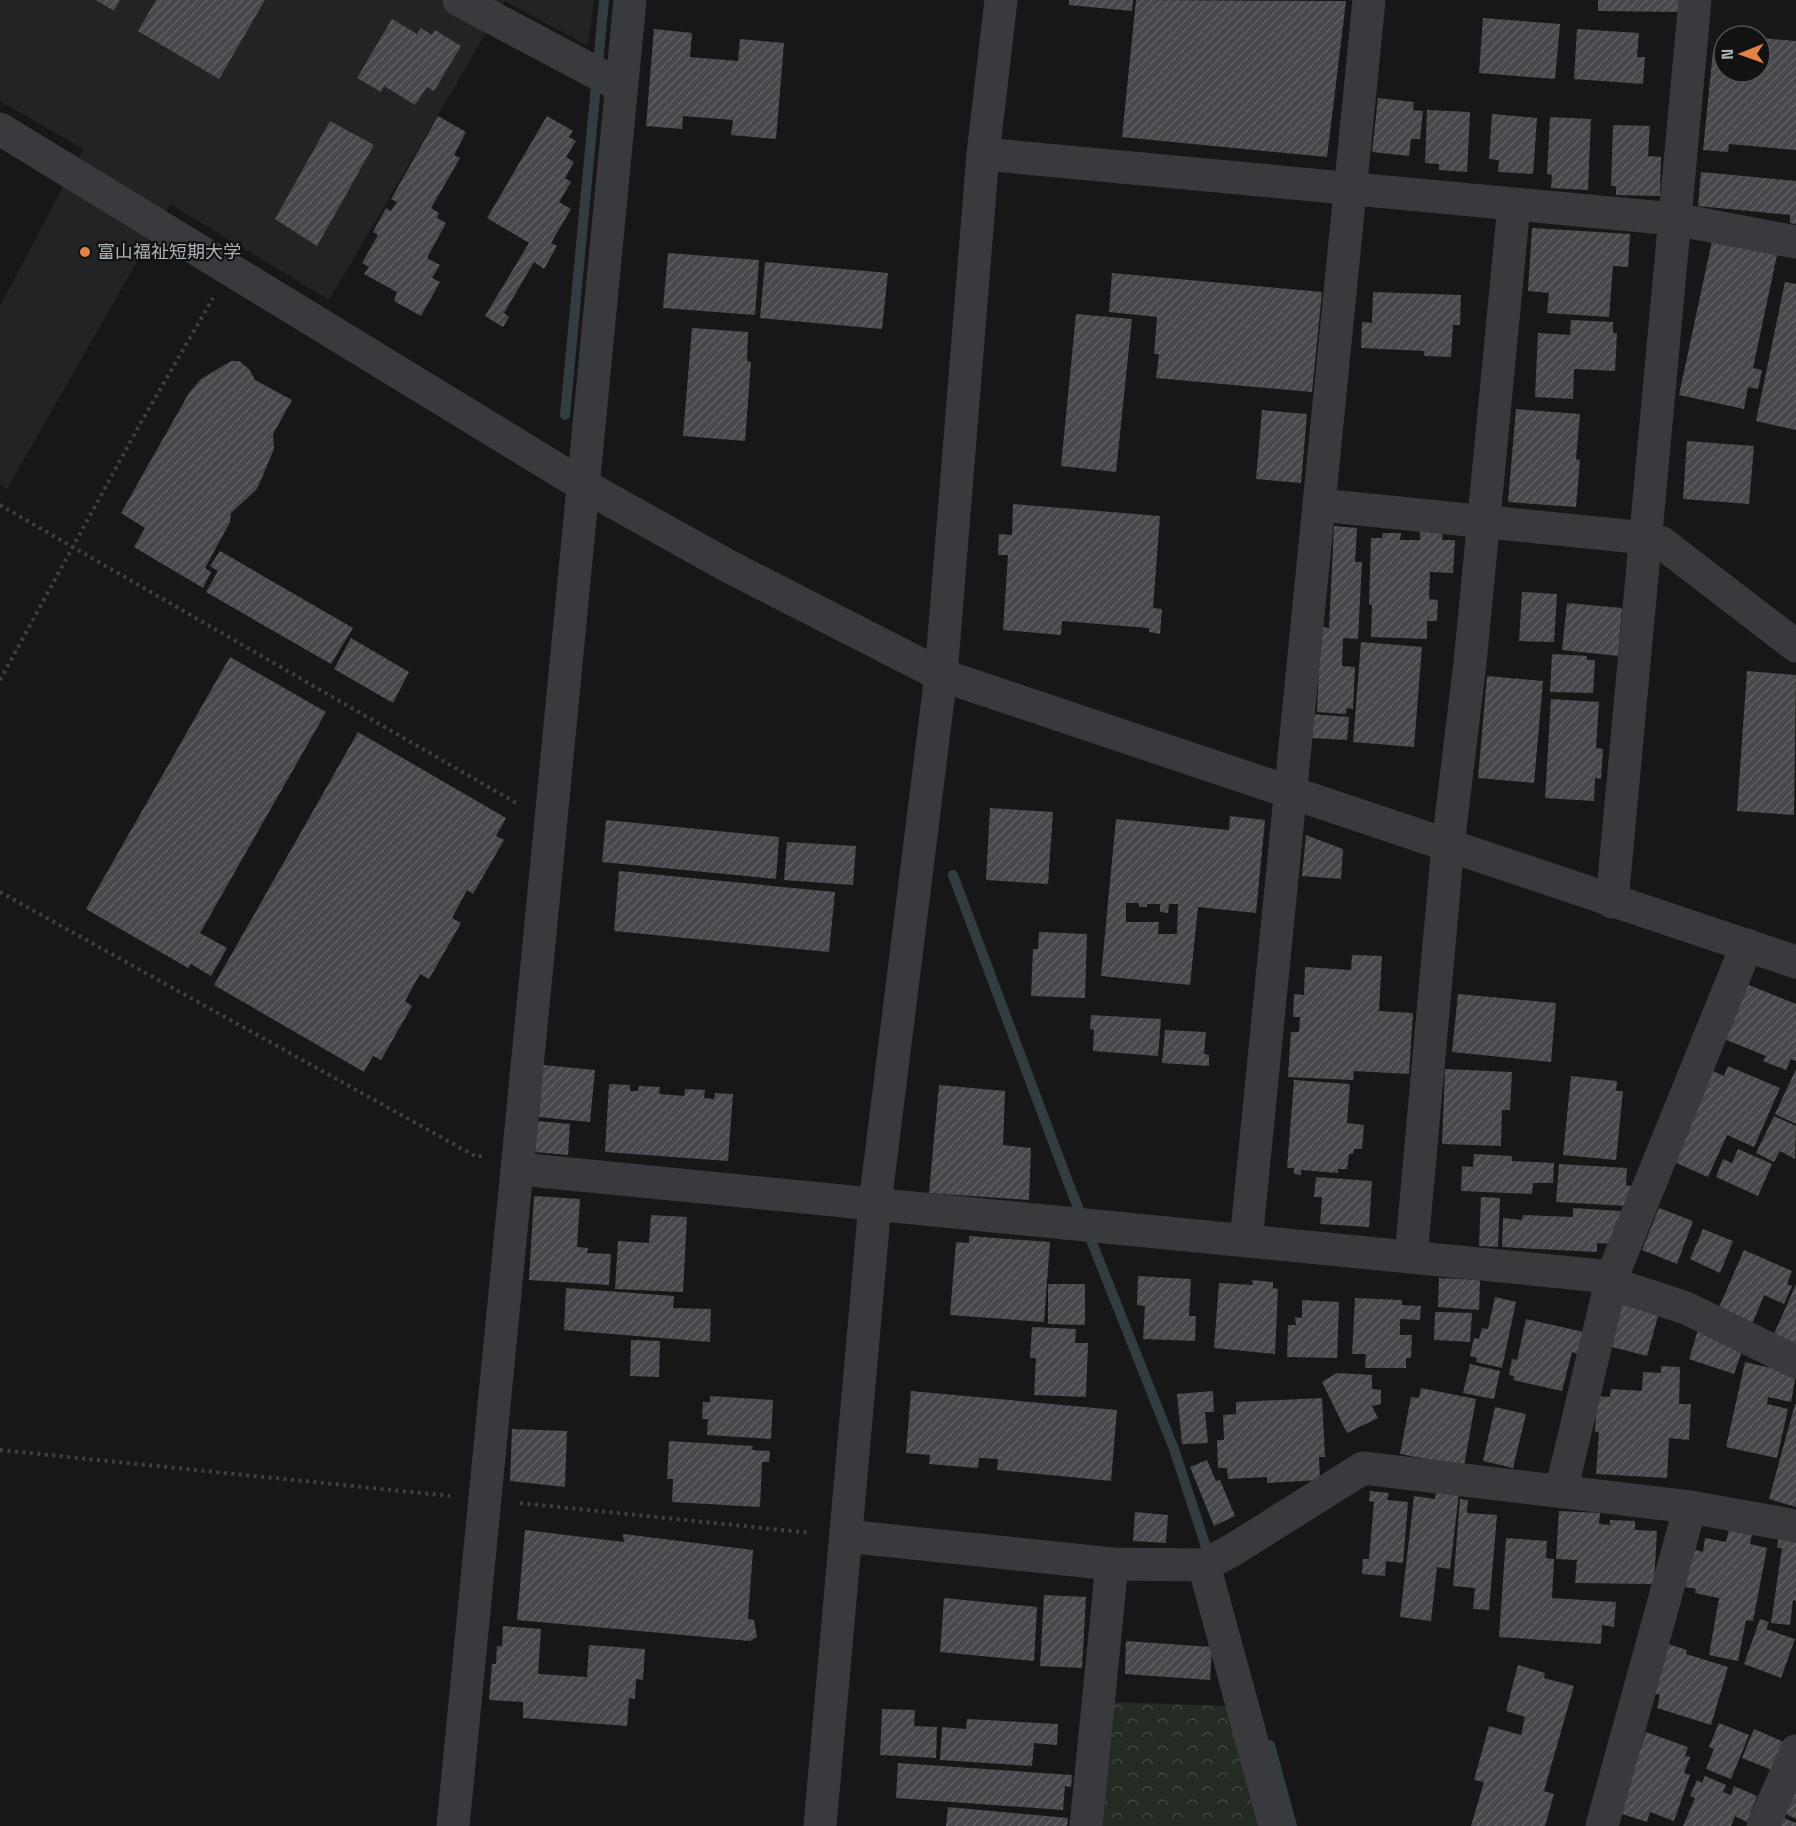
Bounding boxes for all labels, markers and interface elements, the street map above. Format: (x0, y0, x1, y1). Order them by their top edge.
north arrow (1712, 24, 1772, 84)
text: N (1717, 49, 1738, 60)
place label: 富山福祉短期大学 (97, 240, 241, 263)
marker: 富山福祉短期大学 (78, 245, 92, 259)

